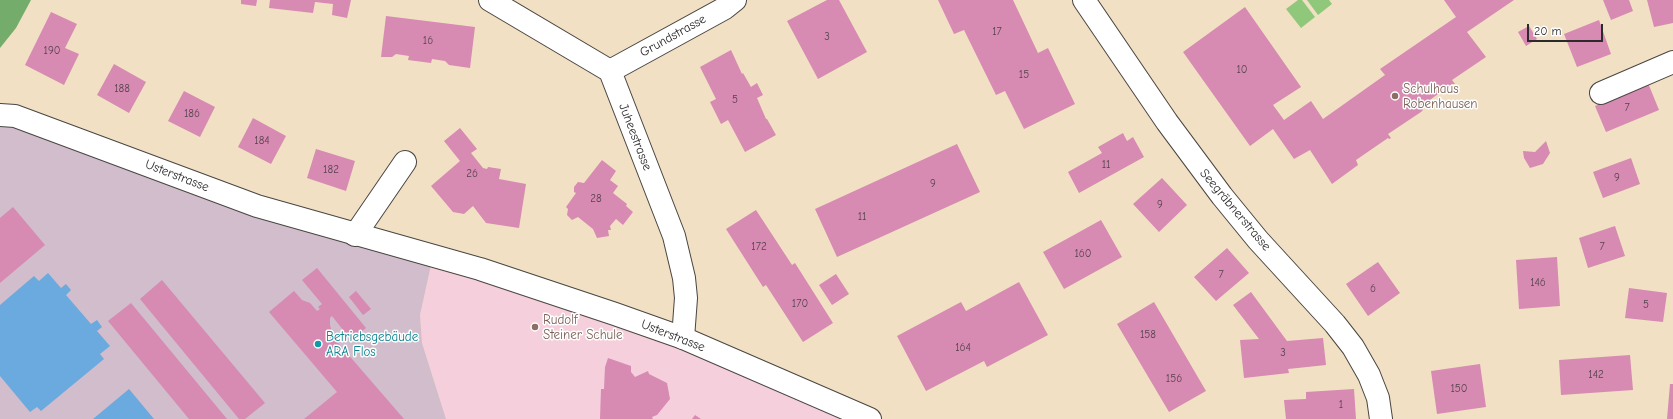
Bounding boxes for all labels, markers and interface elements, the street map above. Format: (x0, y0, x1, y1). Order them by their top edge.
street label: Grundstrasse (637, 11, 709, 61)
scale bar (1529, 16, 1605, 42)
text: 20 m (1534, 24, 1562, 38)
house number: 17 (992, 25, 1002, 39)
house number: 3 (824, 30, 830, 44)
house number: 16 (423, 34, 433, 48)
house number: 190 (44, 44, 60, 58)
house number: 10 (1236, 63, 1248, 77)
house number: 15 (1019, 68, 1029, 82)
place label: Schulhaus Robenhausen (1403, 81, 1478, 112)
house number: 188 (114, 82, 130, 96)
marker: Schulhaus Robenhausen (1390, 91, 1400, 101)
house number: 5 (732, 93, 738, 107)
street label: Juheestrasse (615, 101, 655, 173)
house number: 7 (1624, 101, 1630, 115)
house number: 186 (184, 107, 200, 121)
house number: 184 (254, 134, 270, 148)
street label: Usterstrasse (143, 157, 211, 195)
house number: 11 (1102, 158, 1110, 172)
house number: 182 (323, 163, 339, 177)
street label: Seegräbnerstrasse (1196, 166, 1274, 254)
house number: 26 (466, 167, 478, 181)
house number: 9 (1614, 171, 1620, 185)
house number: 9 (930, 177, 936, 191)
house number: 28 (590, 192, 602, 206)
house number: 9 (1157, 198, 1163, 212)
house number: 11 (858, 210, 866, 224)
house number: 172 (751, 240, 767, 254)
house number: 7 (1599, 240, 1605, 254)
house number: 160 (1074, 247, 1092, 261)
house number: 7 (1218, 268, 1224, 282)
house number: 146 (1530, 276, 1546, 290)
house number: 6 (1370, 282, 1376, 296)
house number: 170 (792, 297, 808, 311)
house number: 5 (1643, 298, 1649, 312)
place label: Rudolf Steiner Schule (543, 312, 623, 343)
street label: Usterstrasse (639, 317, 707, 355)
marker: Rudolf Steiner Schule (530, 322, 540, 332)
house number: 158 (1140, 328, 1156, 342)
place label: Betriebsgebäude ARA Flos (326, 329, 418, 360)
marker: Betriebsgebäude ARA Flos (313, 339, 323, 349)
house number: 164 (955, 341, 971, 355)
house number: 3 (1280, 346, 1286, 360)
house number: 142 (1588, 368, 1604, 382)
house number: 156 (1166, 372, 1182, 386)
house number: 150 (1450, 382, 1468, 396)
house number: 1 (1339, 398, 1343, 412)

